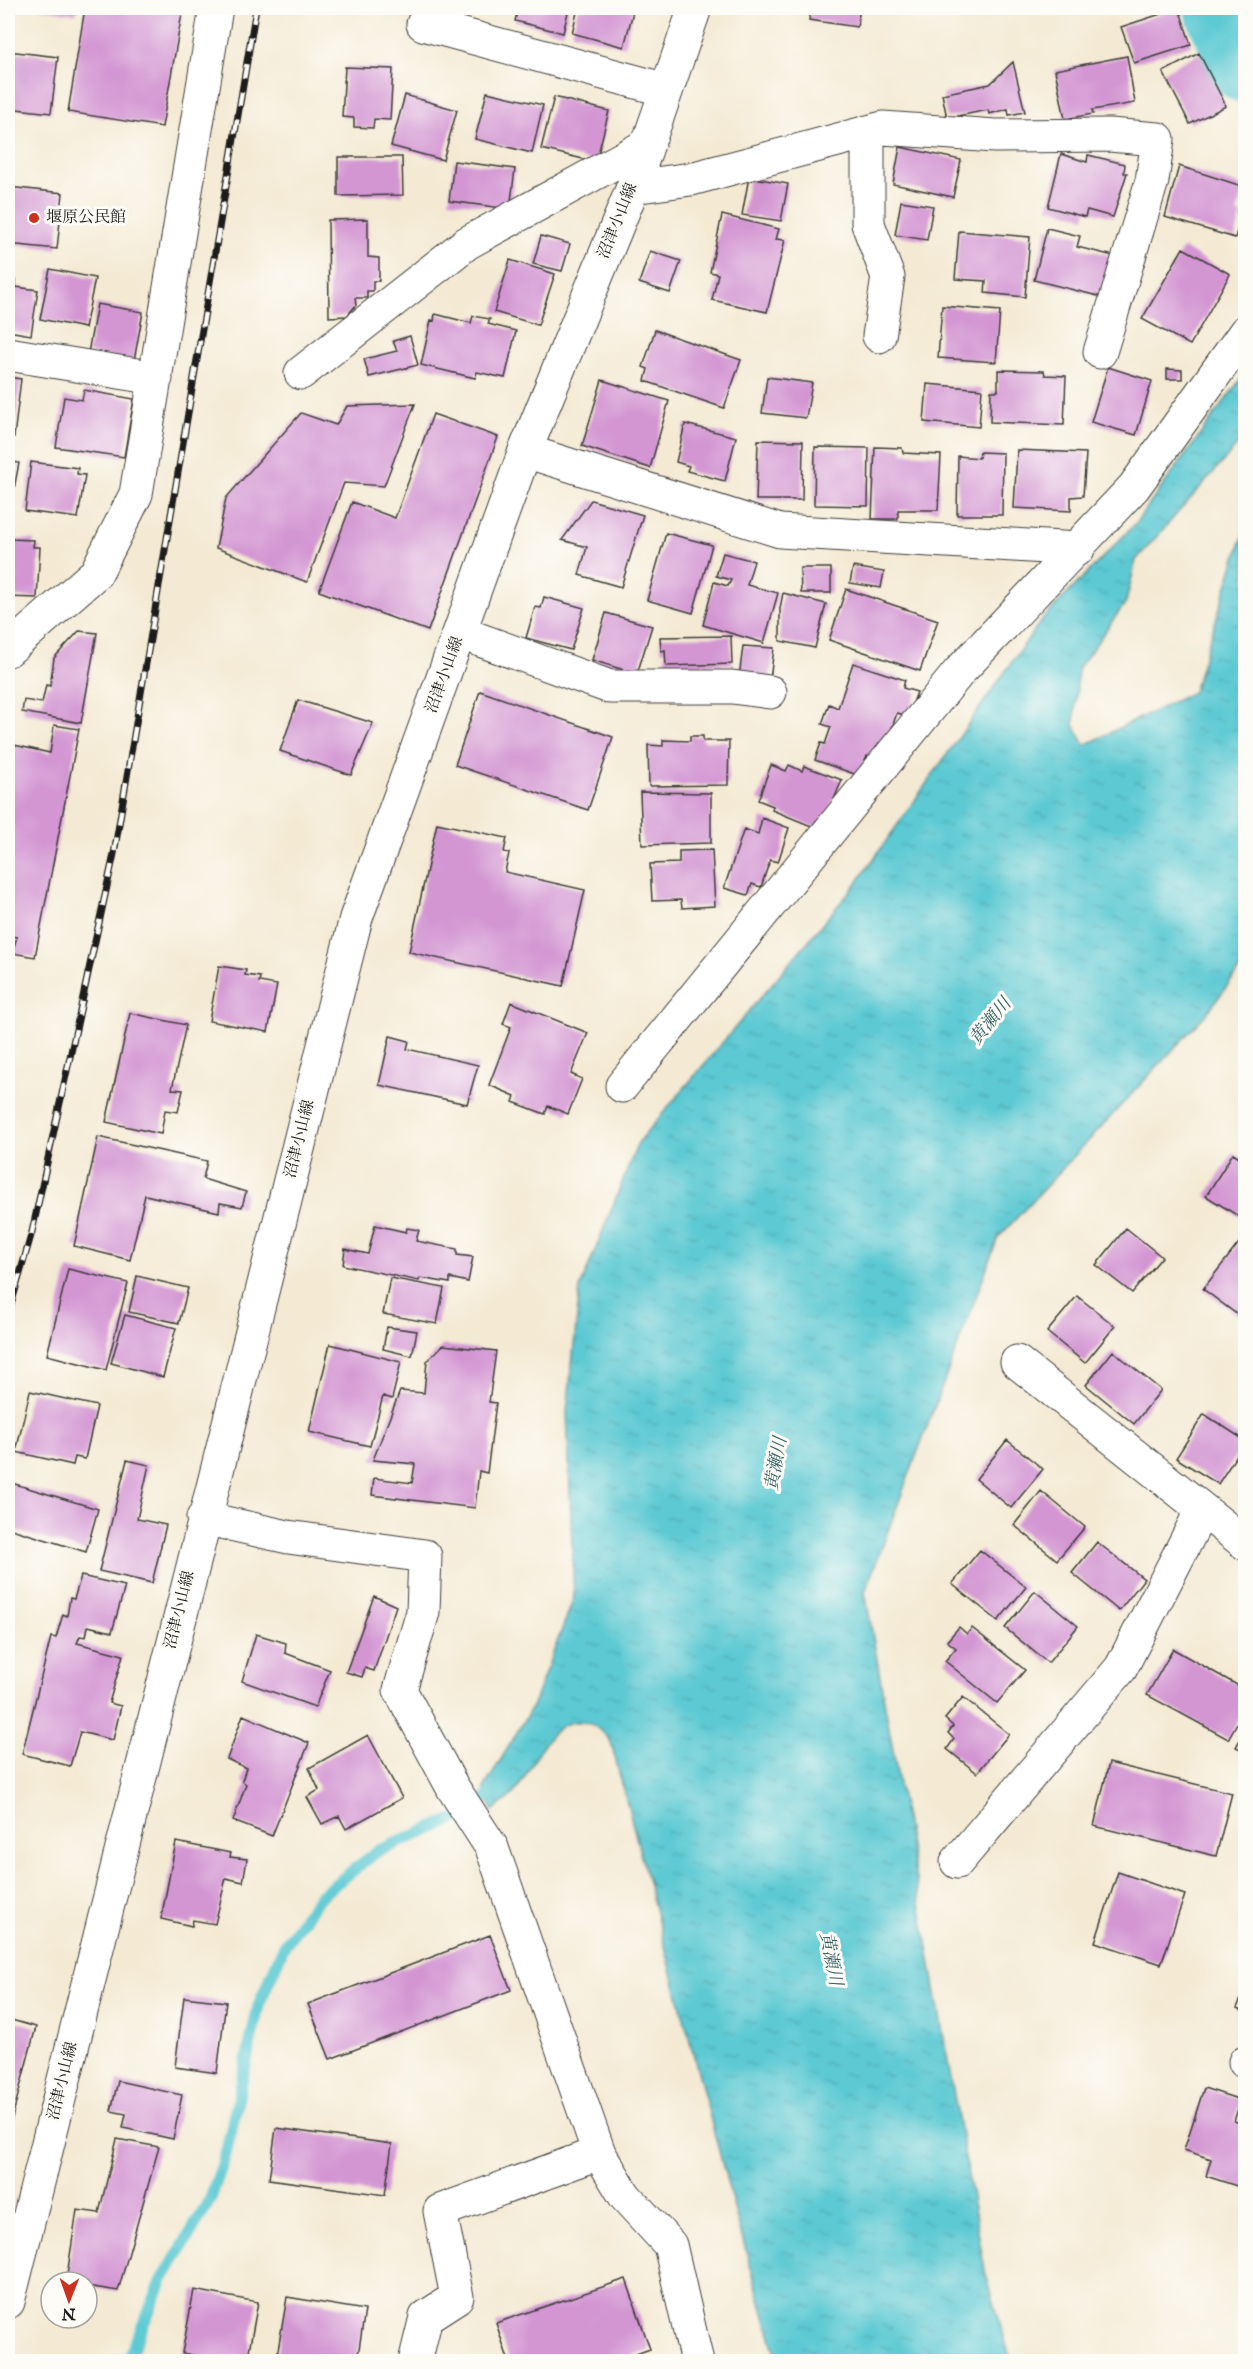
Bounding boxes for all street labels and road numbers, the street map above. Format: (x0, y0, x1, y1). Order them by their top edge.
street label: 沼津小山線 (594, 180, 642, 262)
street label: 沼津小山線 (422, 634, 468, 716)
street label: 沼津小山線 (281, 1098, 319, 1180)
street label: 沼津小山線 (161, 1569, 199, 1651)
street label: 沼津小山線 (44, 2040, 82, 2122)

